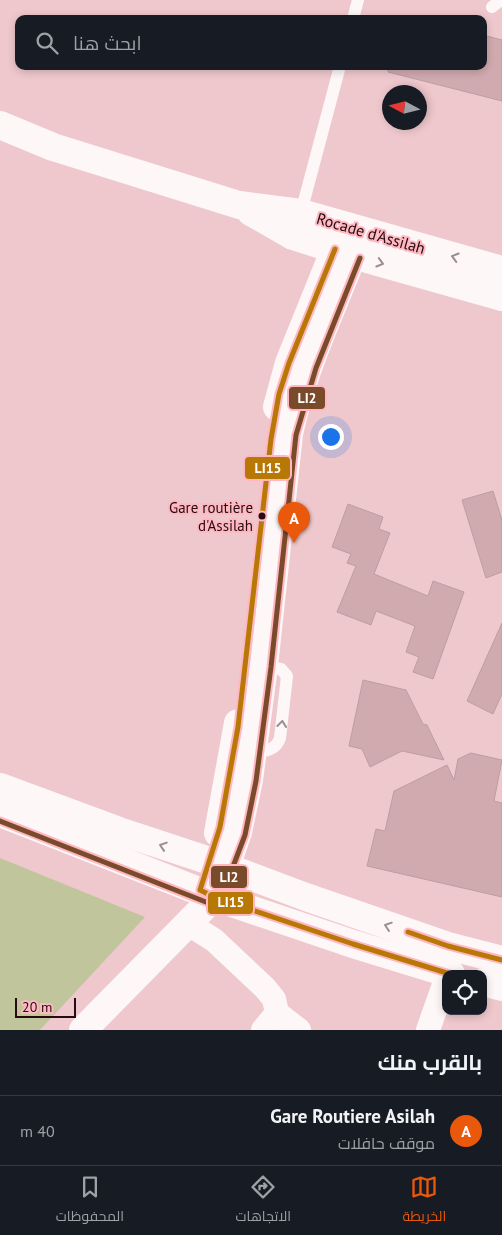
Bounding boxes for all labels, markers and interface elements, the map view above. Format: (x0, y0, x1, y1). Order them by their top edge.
search box (15, 15, 487, 70)
icon: search (33, 29, 61, 57)
text: ابحث هنا (73, 31, 142, 55)
north arrow (382, 85, 427, 130)
street label: Rocade d'Assilah (314, 208, 428, 258)
one-way arrow (452, 252, 460, 262)
one-way arrow (376, 257, 384, 267)
line badge: LI2 (288, 386, 326, 410)
text: LI2 (297, 389, 317, 407)
your location (318, 424, 344, 450)
line badge: LI15 (244, 456, 291, 480)
text: LI15 (254, 459, 282, 477)
place label: Gare routière d'Assilah (169, 498, 253, 535)
pin: A (278, 502, 310, 543)
marker: Gare routière d'Assilah (257, 511, 267, 521)
one-way arrow (276, 719, 287, 727)
one-way arrow (160, 842, 168, 852)
line badge: LI2 (210, 865, 248, 889)
text: LI2 (219, 868, 239, 886)
line badge: LI15 (207, 891, 254, 915)
text: LI15 (217, 893, 245, 911)
one-way arrow (385, 921, 393, 931)
map controls (442, 970, 487, 1015)
button: locate (442, 970, 487, 1015)
scale bar (15, 995, 76, 1018)
text: 20 m (22, 998, 52, 1016)
text: بالقرب منك (378, 1049, 482, 1076)
text: Gare Routiere Asilah (270, 1104, 435, 1128)
text: 40 m (20, 1121, 55, 1141)
text: A (461, 1121, 471, 1141)
text: موقف حافلات (338, 1133, 435, 1153)
tab: المحفوظات (56, 1173, 124, 1229)
tab: الاتجاهات (236, 1173, 291, 1229)
tab: الخريطة (403, 1173, 446, 1229)

